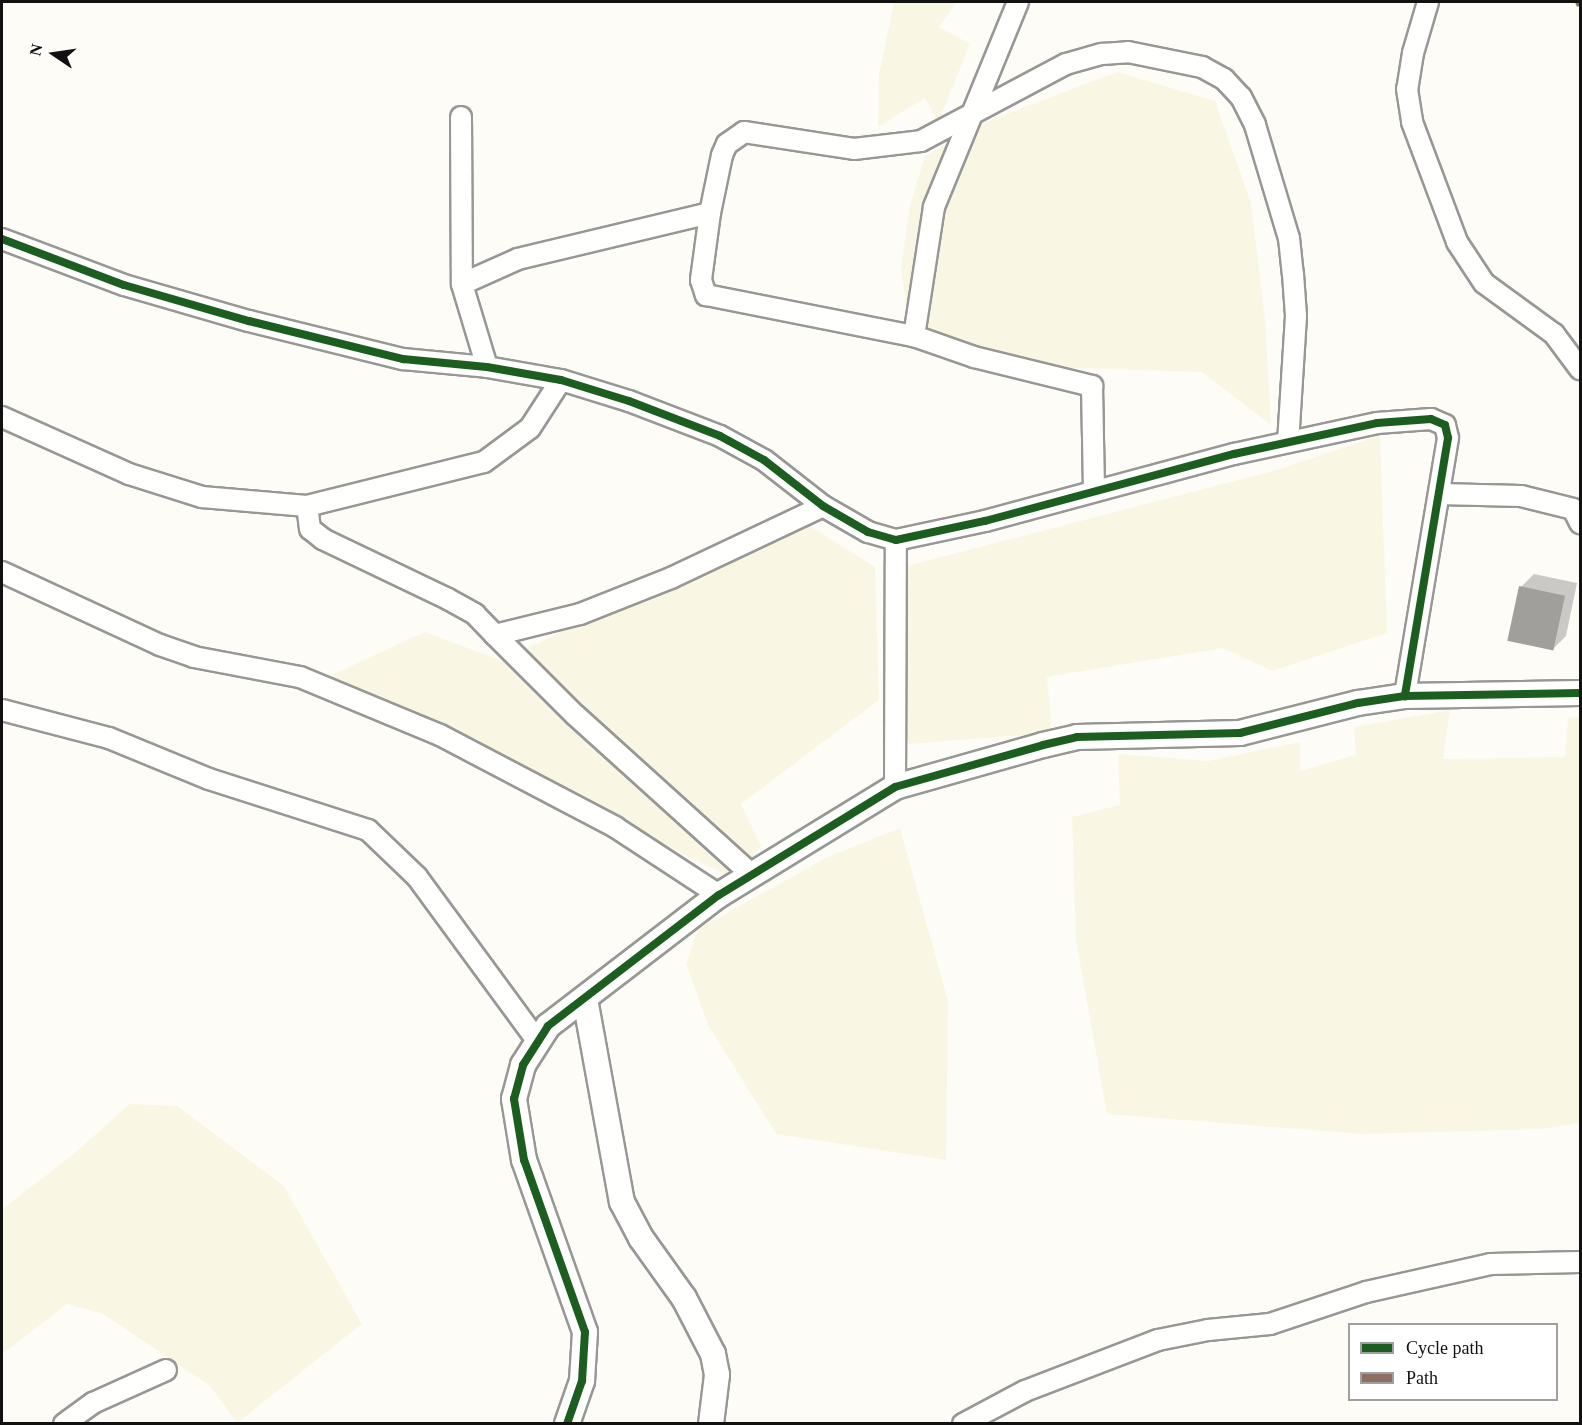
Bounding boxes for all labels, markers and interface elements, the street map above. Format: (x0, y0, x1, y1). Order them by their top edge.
north arrow (24, 24, 84, 84)
text: N (26, 42, 46, 57)
legend (1348, 1323, 1558, 1401)
text: Cycle path (1406, 1338, 1483, 1358)
text: Path (1406, 1368, 1438, 1388)

